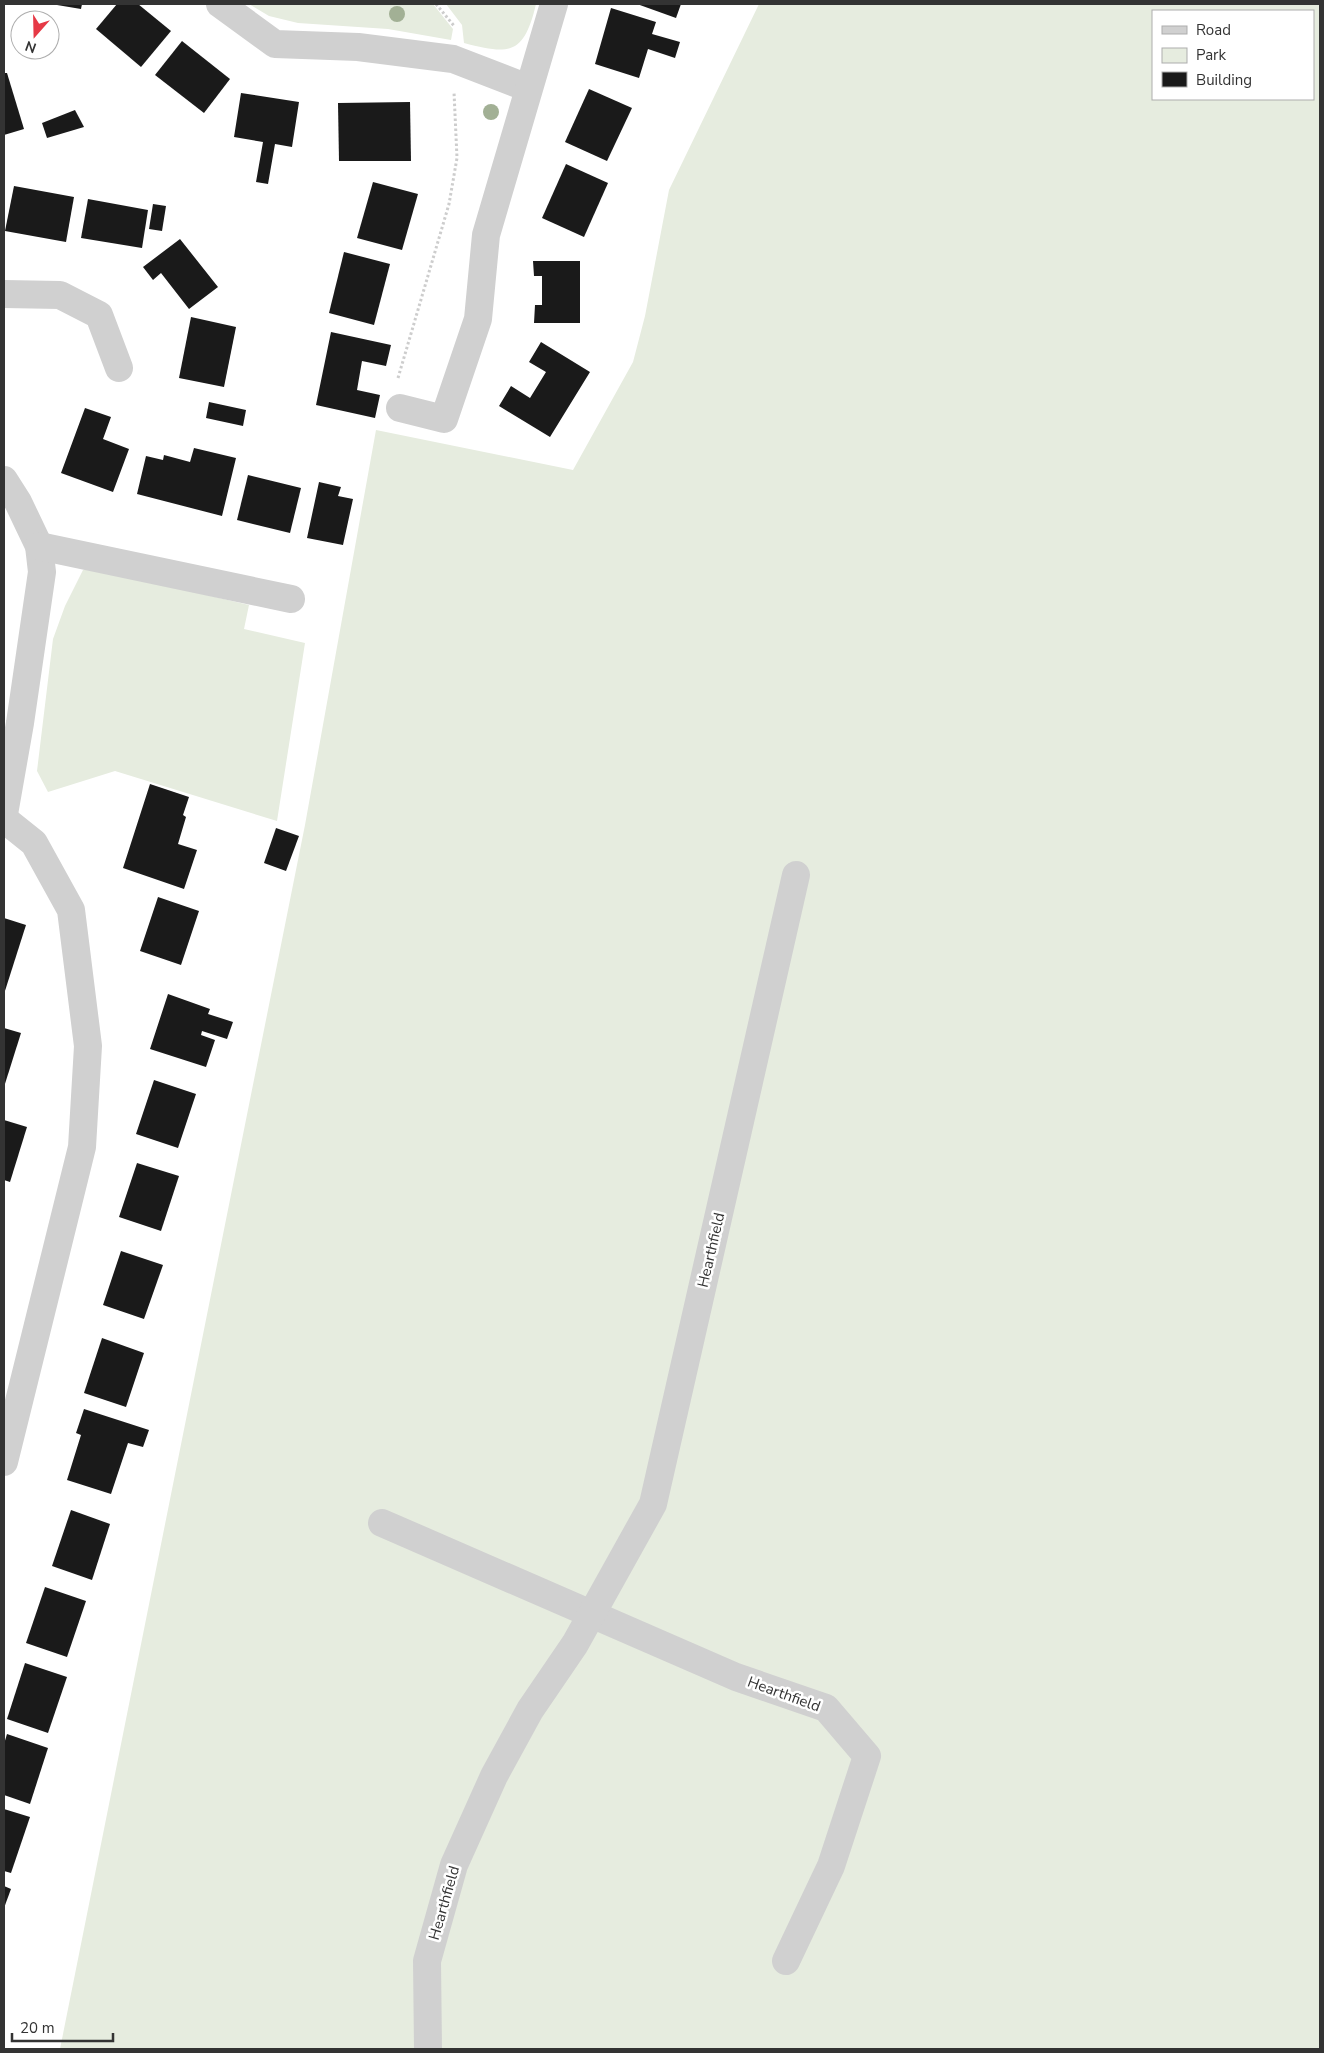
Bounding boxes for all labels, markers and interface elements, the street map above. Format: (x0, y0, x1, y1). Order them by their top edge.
north arrow (10, 10, 60, 60)
legend (1152, 10, 1314, 100)
text: Road (1196, 20, 1231, 40)
text: N (23, 36, 39, 57)
text: Park (1196, 45, 1226, 65)
text: Building (1196, 70, 1252, 90)
street label: Hearthfield (693, 1211, 729, 1289)
street label: Hearthfield (745, 1672, 823, 1716)
street label: Hearthfield (424, 1864, 464, 1942)
scale bar (12, 2010, 114, 2042)
text: 20 m (20, 2018, 55, 2038)

